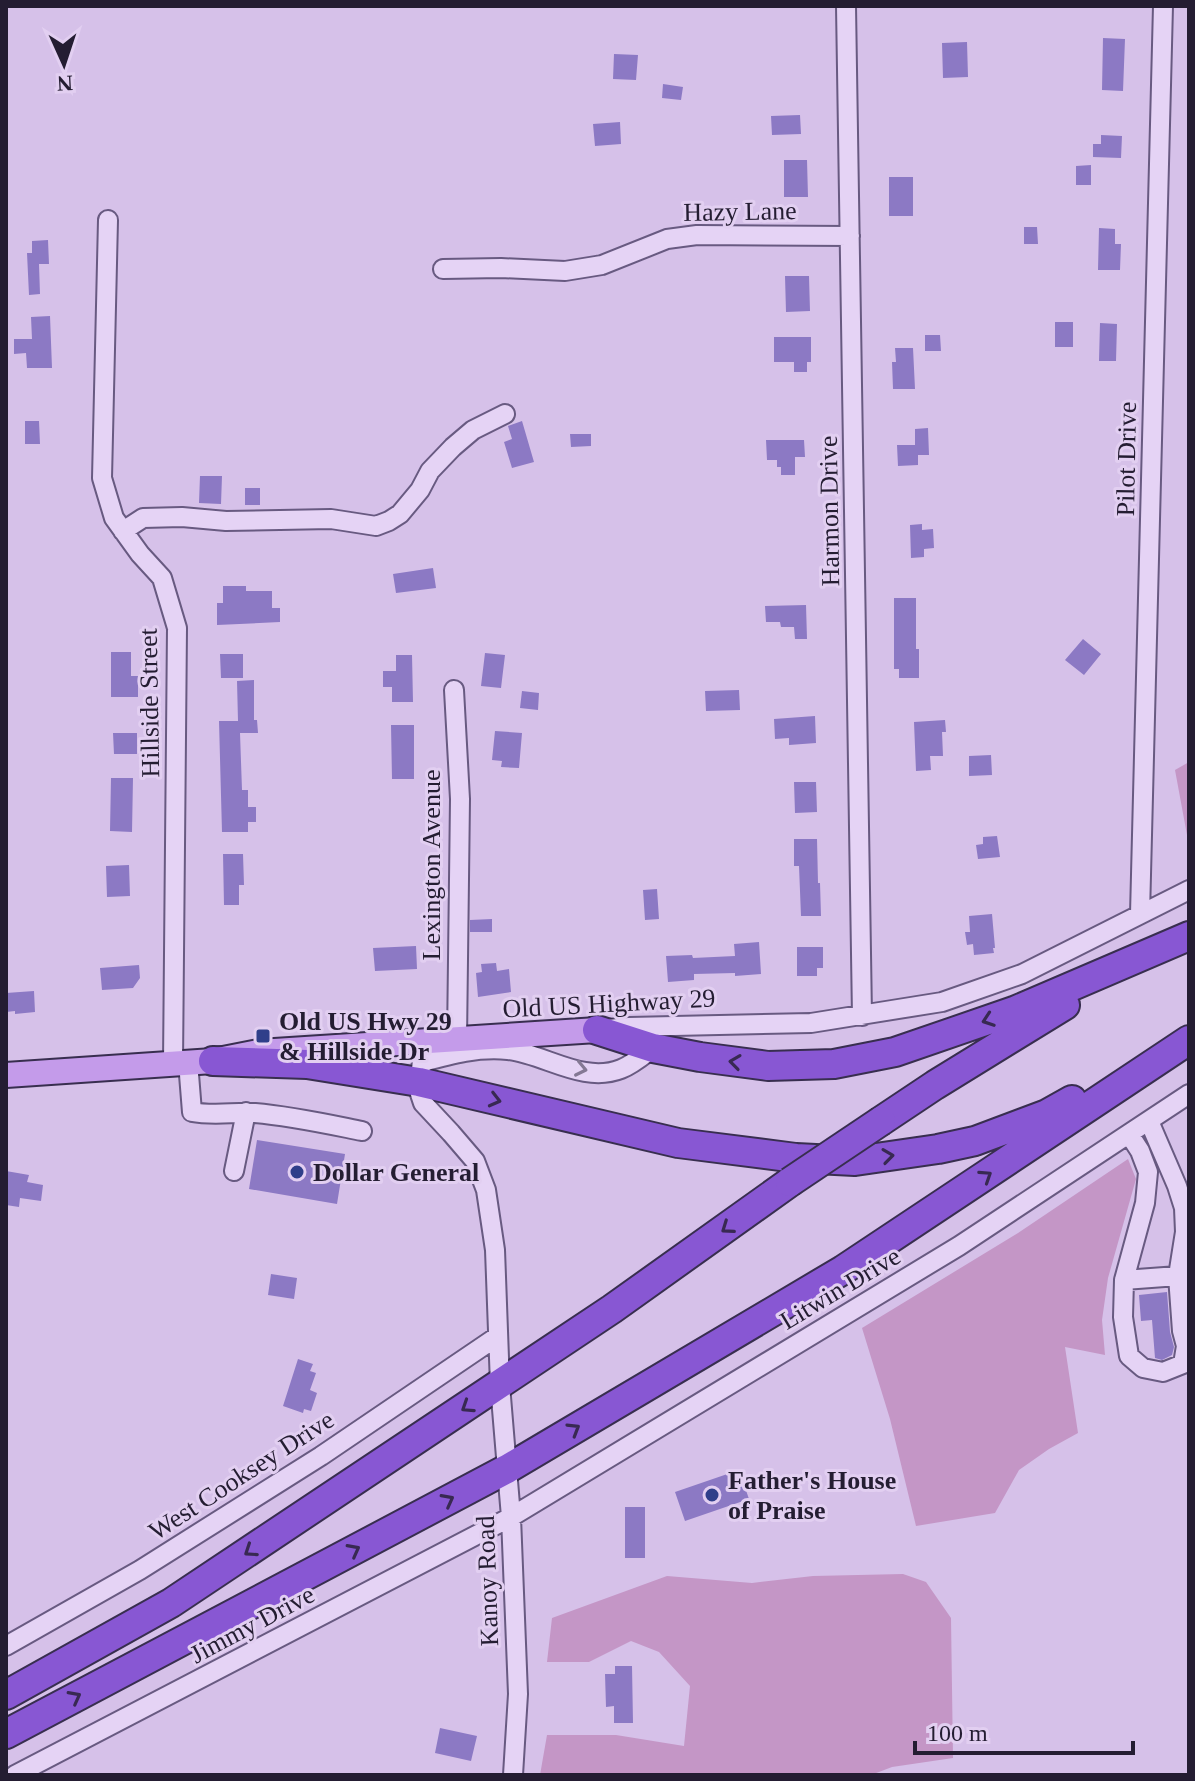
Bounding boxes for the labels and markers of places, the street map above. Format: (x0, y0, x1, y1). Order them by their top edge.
place label: Old US Hwy 29 & Hillside Dr (279, 1007, 452, 1066)
marker: Old US Hwy 29 & Hillside Dr (254, 1027, 272, 1045)
place label: Dollar General (313, 1158, 479, 1187)
marker: Dollar General (288, 1163, 306, 1181)
place label: Father's House of Praise (728, 1466, 896, 1525)
marker: Father's House of Praise (703, 1486, 721, 1504)

